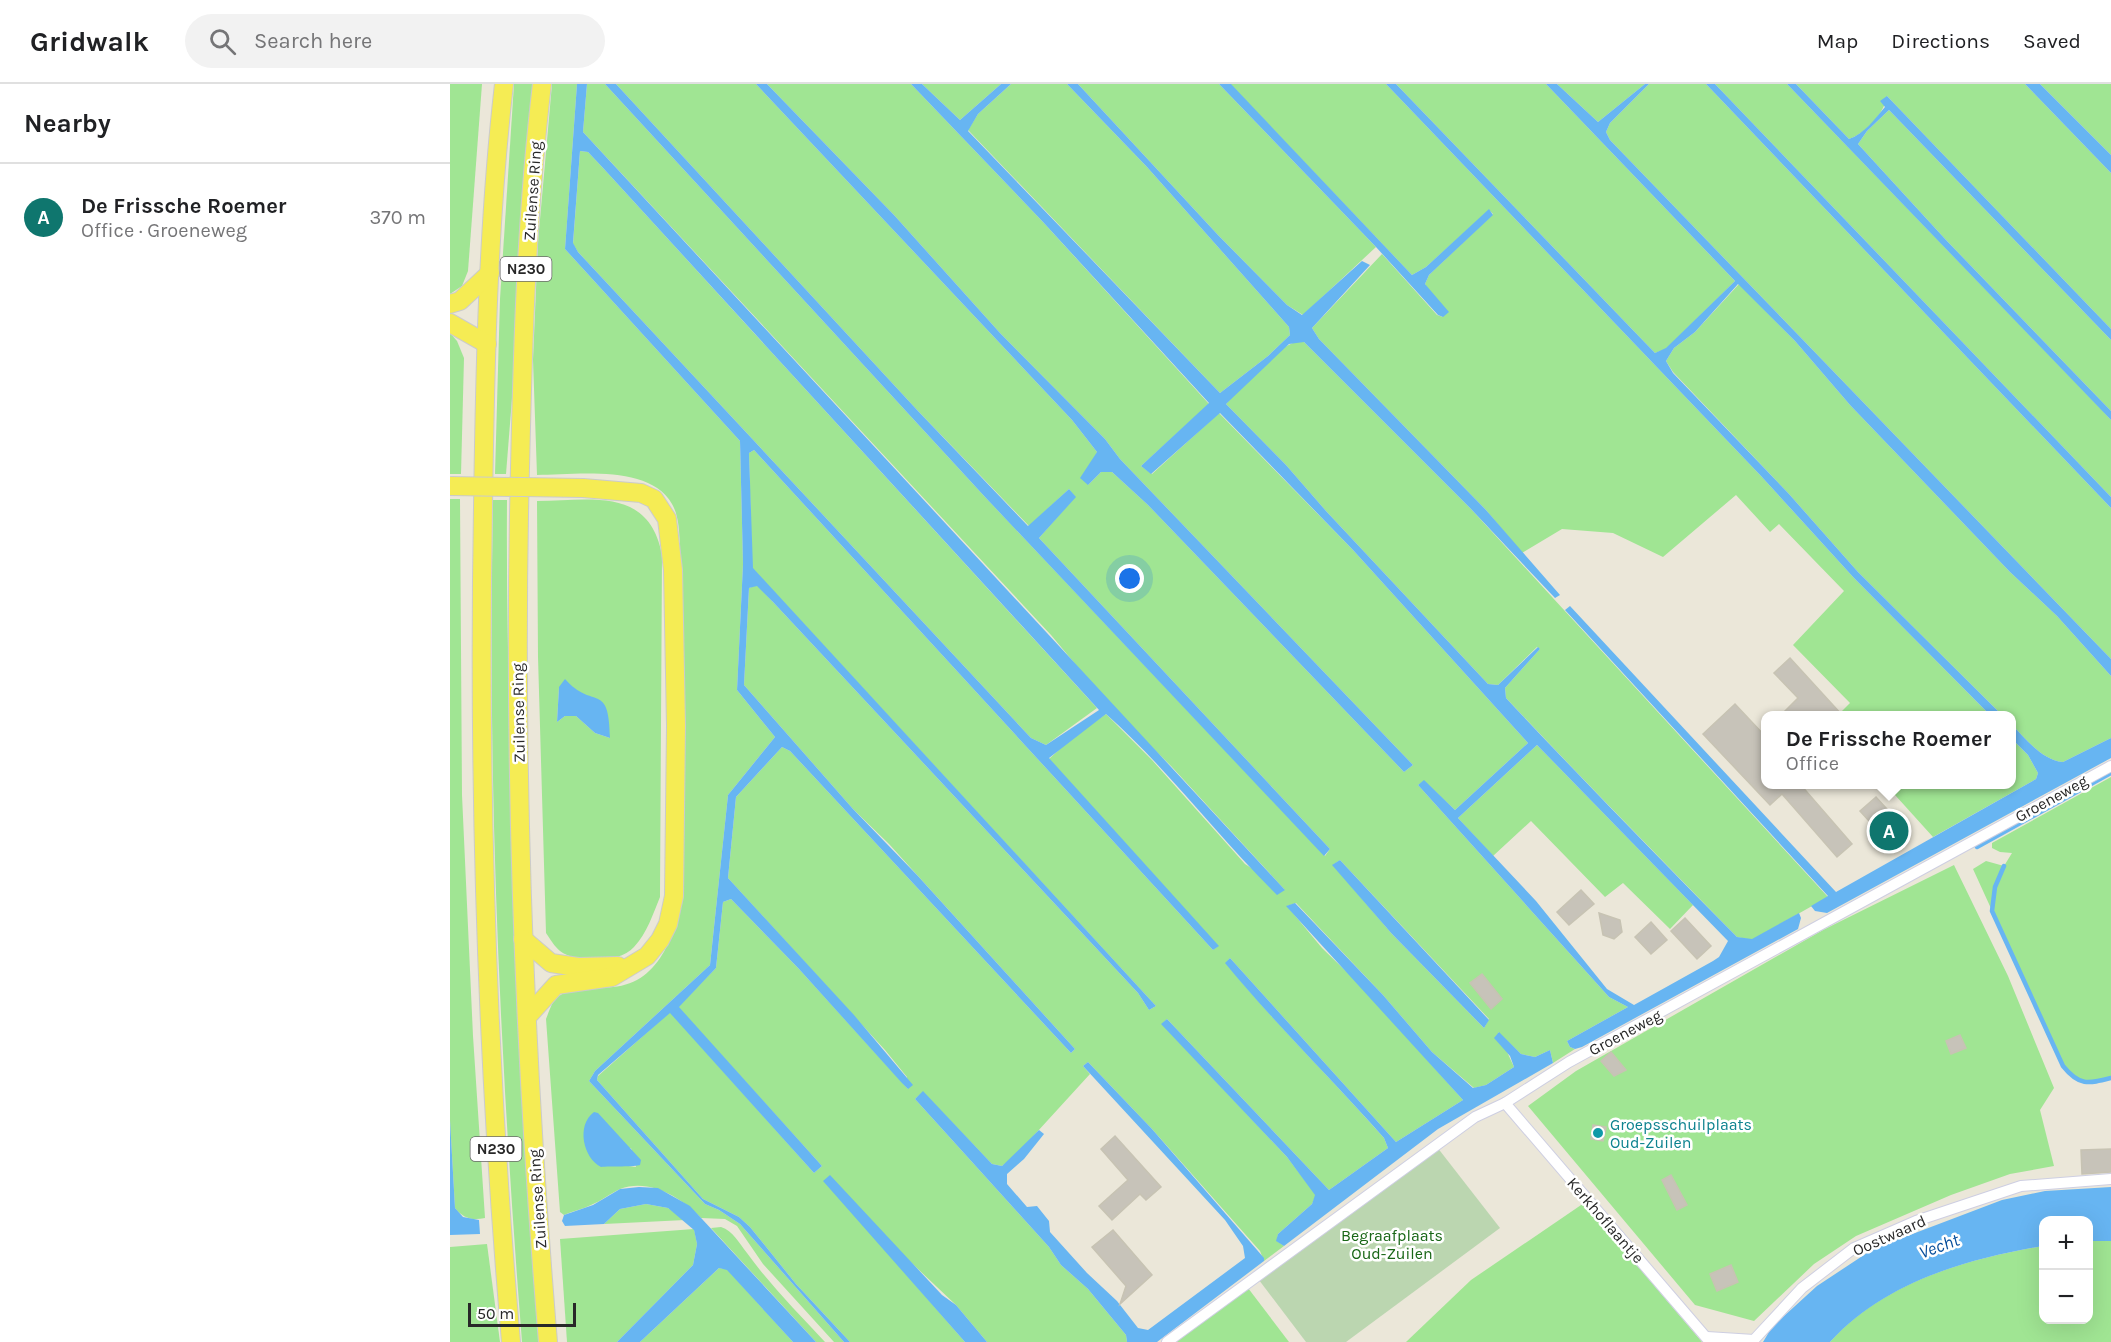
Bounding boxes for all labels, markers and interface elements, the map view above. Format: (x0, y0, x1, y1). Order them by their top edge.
search box (185, 14, 605, 68)
text: Gridwalk (30, 25, 149, 58)
icon: search (206, 25, 239, 58)
text: Search here (254, 28, 372, 54)
text: Map (1817, 29, 1858, 53)
text: Directions (1891, 29, 1990, 53)
text: Saved (2023, 29, 2081, 53)
text: Nearby (24, 108, 111, 139)
street label: Zuilense Ring (520, 141, 545, 242)
text: De Frissche Roemer (81, 193, 286, 219)
text: A (37, 206, 50, 229)
text: 370 m (369, 206, 426, 229)
text: Office · Groeneweg (81, 219, 247, 242)
road number: N230 (500, 257, 551, 281)
your location (1115, 564, 1144, 593)
street label: Zuilense Ring (508, 663, 529, 763)
popup (1761, 711, 2016, 789)
text: De Frissche Roemer (1786, 726, 1991, 752)
text: Office (1786, 752, 1839, 775)
street label: Groeneweg (2012, 771, 2091, 826)
pin: A (1870, 808, 1908, 854)
street label: Groeneweg (1586, 1005, 1665, 1060)
place label: Groepsschuilplaats Oud-Zuilen (1610, 1115, 1752, 1152)
marker: Groepsschuilplaats Oud-Zuilen (1591, 1126, 1605, 1140)
road number: N230 (470, 1137, 522, 1161)
street label: Zuilense Ring (525, 1148, 550, 1249)
street label: Kerkhoflaantje (1563, 1173, 1648, 1267)
street label: Oostwaard (1850, 1211, 1929, 1260)
map controls (2039, 1216, 2093, 1324)
button: + (2039, 1216, 2093, 1270)
park label: Begraafplaats Oud-Zuilen (1341, 1226, 1443, 1263)
water label: Vecht (1916, 1228, 1963, 1263)
button: − (2039, 1270, 2093, 1324)
scale bar (468, 1300, 576, 1328)
text: 50 m (477, 1304, 514, 1323)

